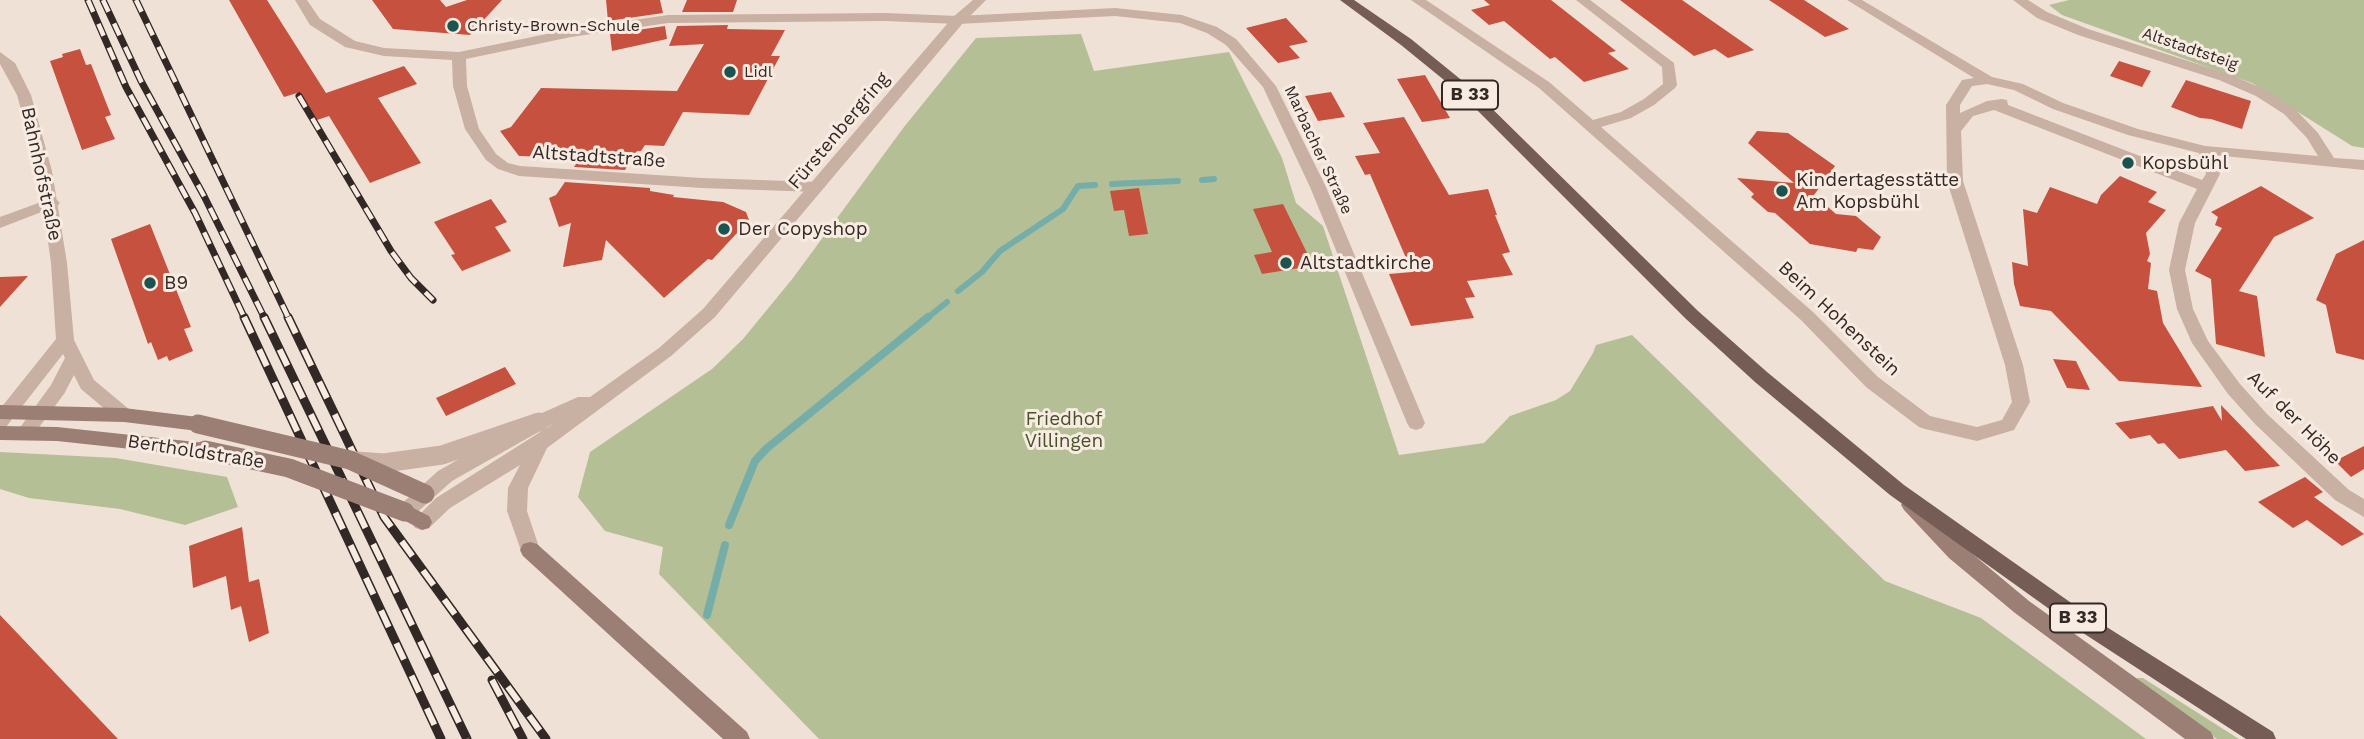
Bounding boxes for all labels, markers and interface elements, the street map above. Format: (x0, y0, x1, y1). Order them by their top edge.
place label: Christy-Brown-Schule (467, 16, 640, 36)
marker: Christy-Brown-Schule (445, 18, 461, 34)
street label: Altstadtsteig (2140, 24, 2240, 74)
place label: Lidl (744, 62, 773, 82)
marker: Lidl (722, 64, 738, 80)
street label: Fürstenbergring (784, 68, 894, 194)
road number: B 33 (1442, 80, 1498, 110)
street label: Marbacher Straße (1280, 83, 1356, 217)
street label: Bahnhofstraße (16, 105, 66, 243)
street label: Altstadtstraße (532, 141, 666, 173)
place label: Kopsbühl (2142, 152, 2228, 174)
marker: Kopsbühl (2120, 155, 2136, 171)
place label: Kindertagesstätte Am Kopsbühl (1796, 169, 1959, 213)
marker: Kindertagesstätte Am Kopsbühl (1774, 183, 1790, 199)
place label: Der Copyshop (738, 218, 868, 240)
marker: Der Copyshop (716, 221, 732, 237)
place label: Altstadtkirche (1300, 252, 1431, 274)
marker: Altstadtkirche (1278, 255, 1294, 271)
street label: Beim Hohenstein (1773, 257, 1905, 381)
place label: B9 (164, 272, 188, 294)
marker: B9 (142, 275, 158, 291)
street label: Auf der Höhe (2242, 366, 2346, 470)
park label: Friedhof Villingen (1025, 408, 1103, 452)
street label: Bertholdstraße (126, 430, 266, 474)
road number: B 33 (2050, 604, 2106, 632)

